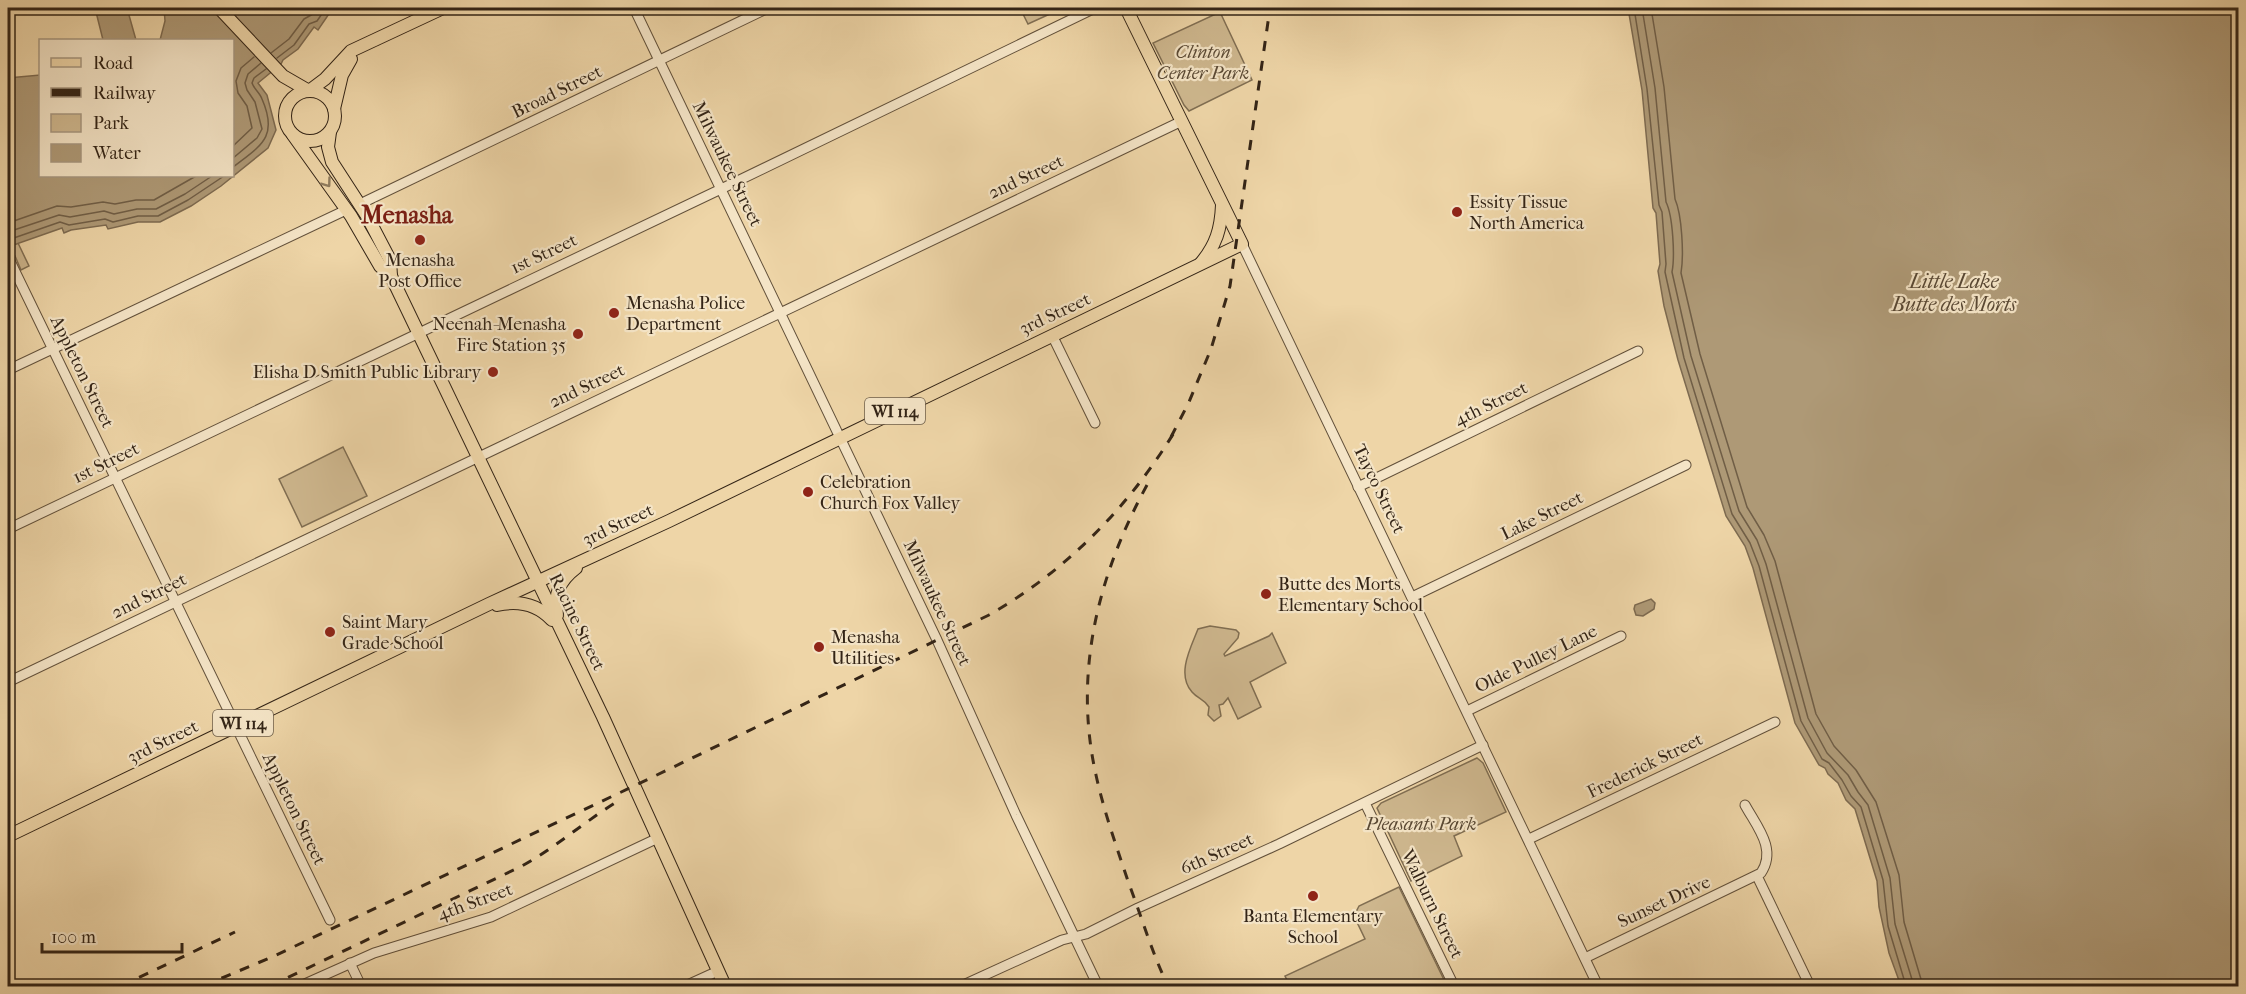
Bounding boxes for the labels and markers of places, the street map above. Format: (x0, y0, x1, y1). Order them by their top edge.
place label: Essity Tissue North America (1469, 192, 1585, 234)
marker: Essity Tissue North America (1450, 205, 1464, 219)
marker: Menasha Post Office (413, 233, 427, 247)
place label: Menasha Post Office (378, 250, 462, 292)
place label: Menasha Police Department (626, 293, 745, 335)
marker: Menasha Police Department (607, 306, 621, 320)
place label: Neenah-Menasha Fire Station 35 (432, 314, 567, 356)
marker: Neenah-Menasha Fire Station 35 (571, 327, 585, 341)
place label: Elisha D Smith Public Library (253, 362, 482, 383)
marker: Elisha D Smith Public Library (486, 365, 500, 379)
place label: Celebration Church Fox Valley (820, 472, 962, 514)
marker: Celebration Church Fox Valley (801, 485, 815, 499)
place label: Butte des Morts Elementary School (1278, 574, 1423, 616)
marker: Butte des Morts Elementary School (1259, 587, 1273, 601)
place label: Saint Mary Grade School (342, 612, 444, 654)
marker: Saint Mary Grade School (323, 625, 337, 639)
place label: Menasha Utilities (831, 627, 901, 669)
marker: Menasha Utilities (812, 640, 826, 654)
marker: Banta Elementary School (1306, 889, 1320, 903)
place label: Banta Elementary School (1243, 906, 1384, 948)

